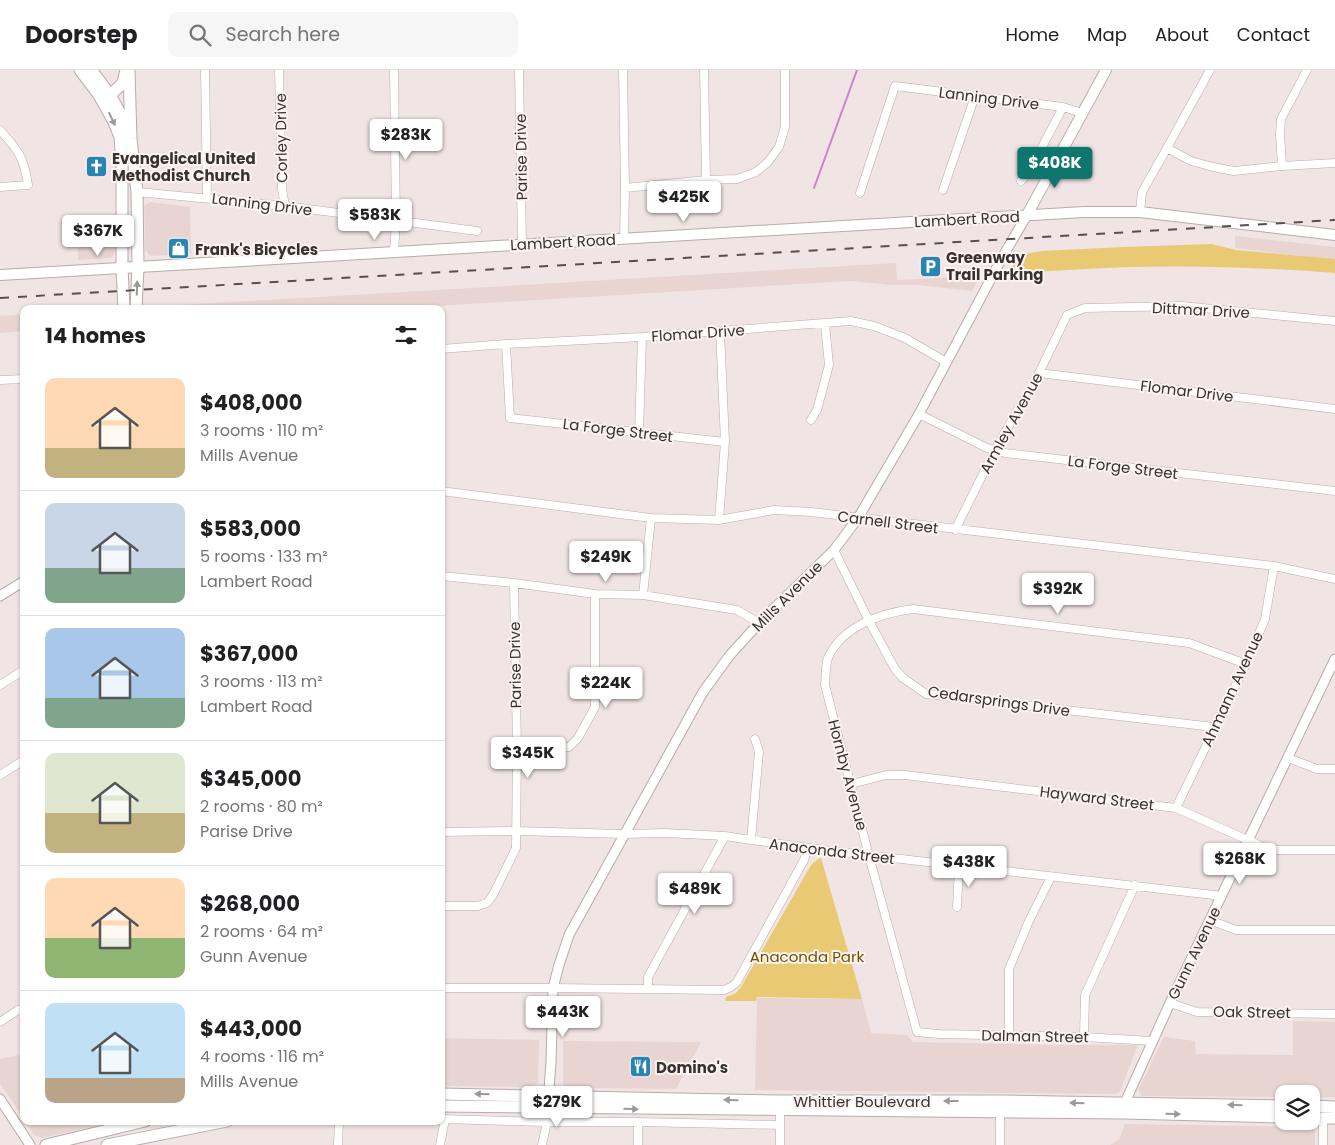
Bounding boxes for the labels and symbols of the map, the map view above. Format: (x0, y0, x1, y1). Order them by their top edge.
street label: Lanning Drive (938, 81, 1040, 115)
street label: Corley Drive (270, 93, 292, 183)
one-way arrow (108, 112, 116, 126)
street label: Parise Drive (510, 113, 532, 201)
pin: $283K (371, 118, 441, 161)
pin: $408K (1020, 146, 1090, 189)
place label: Evangelical United Methodist Church (112, 148, 256, 186)
church icon: Evangelical United Methodist Church (84, 155, 108, 179)
pin: $425K (649, 180, 719, 223)
street label: Lanning Drive (211, 187, 313, 221)
pin: $583K (340, 198, 410, 241)
street label: Lambert Road (914, 206, 1020, 232)
pin: $367K (63, 214, 133, 257)
street label: Lambert Road (510, 229, 616, 255)
shop icon: Frank's Bicycles (167, 237, 191, 261)
place label: Frank's Bicycles (195, 239, 318, 260)
place label: Greenway Trail Parking (946, 247, 1043, 285)
parking icon: Greenway Trail Parking (918, 254, 942, 278)
one-way arrow (133, 280, 141, 296)
street label: Dittmar Drive (1152, 297, 1250, 323)
street label: Flomar Drive (651, 319, 745, 347)
street label: Armley Avenue (974, 369, 1048, 477)
street label: Flomar Drive (1139, 375, 1235, 407)
street label: La Forge Street (562, 413, 674, 447)
street label: La Forge Street (1067, 450, 1179, 484)
street label: Carnell Street (836, 505, 940, 539)
pin: $249K (571, 540, 641, 583)
street label: Mills Avenue (747, 556, 827, 636)
pin: $392K (1023, 572, 1093, 615)
street label: Parise Drive (504, 621, 526, 709)
street label: Ahmann Avenue (1196, 628, 1268, 750)
pin: $224K (571, 666, 641, 709)
street label: Cedarsprings Drive (927, 681, 1071, 721)
street label: Hornby Avenue (823, 717, 873, 833)
pin: $345K (493, 736, 563, 779)
street label: Hayward Street (1039, 781, 1155, 815)
street label: Anaconda Street (768, 833, 896, 869)
pin: $268K (1205, 842, 1275, 885)
pin: $438K (934, 846, 1004, 888)
pin: $489K (660, 872, 730, 915)
street label: Gunn Avenue (1162, 903, 1226, 1003)
park label: Anaconda Park (750, 946, 865, 967)
pin: $443K (528, 996, 598, 1038)
street label: Oak Street (1213, 1001, 1291, 1023)
street label: Dalman Street (981, 1025, 1089, 1047)
restaurant icon: Domino's (628, 1055, 652, 1079)
place label: Domino's (656, 1057, 728, 1078)
pin: $279K (522, 1086, 592, 1128)
one-way arrow (474, 1090, 490, 1098)
street label: Whittier Boulevard (793, 1091, 931, 1112)
one-way arrow (723, 1095, 739, 1103)
one-way arrow (943, 1097, 959, 1105)
one-way arrow (1068, 1098, 1084, 1106)
one-way arrow (1227, 1101, 1243, 1109)
one-way arrow (624, 1105, 640, 1113)
one-way arrow (1165, 1111, 1181, 1119)

